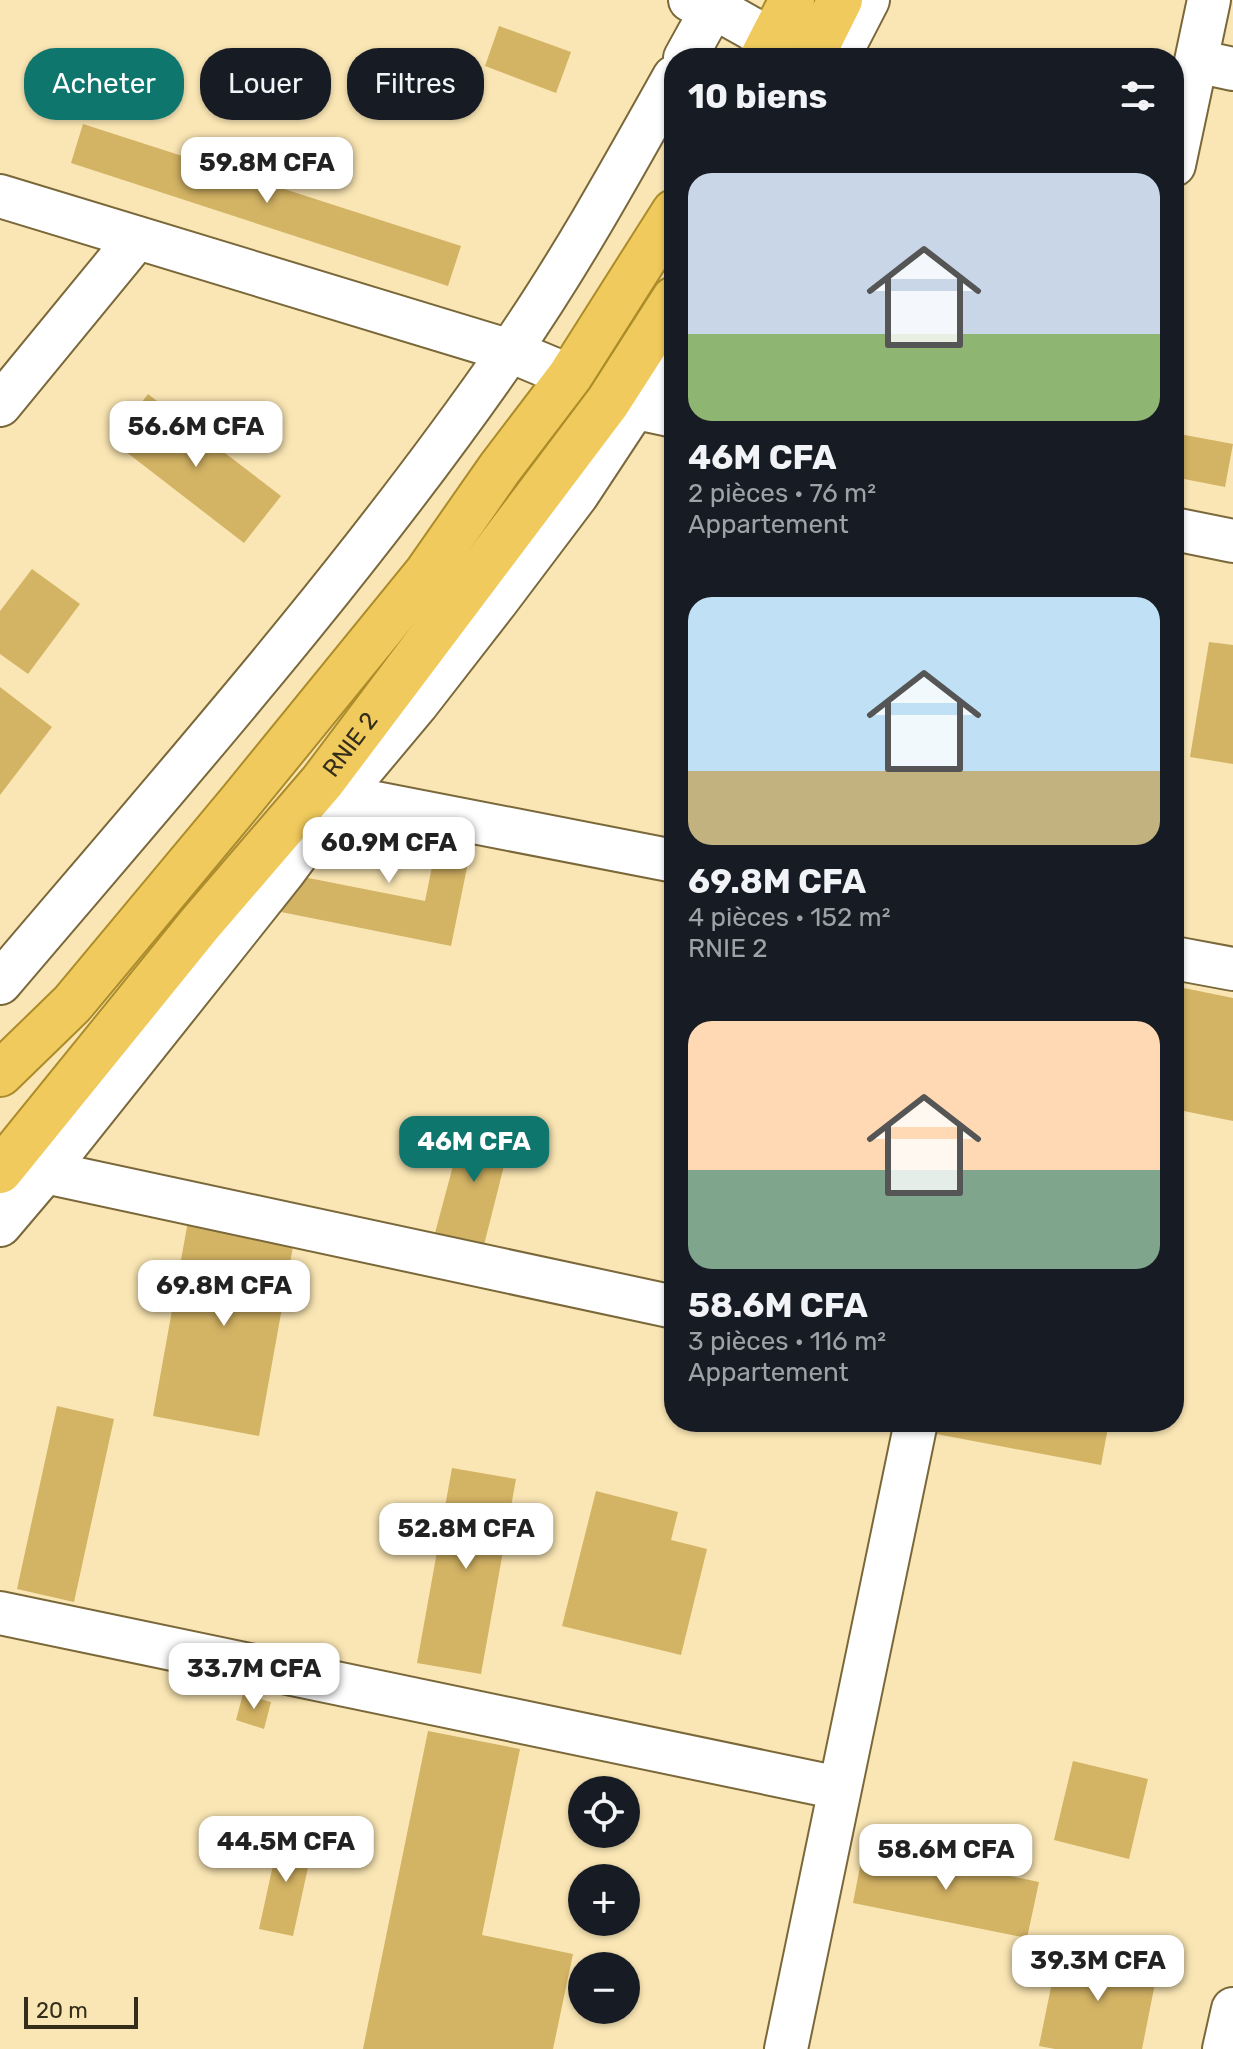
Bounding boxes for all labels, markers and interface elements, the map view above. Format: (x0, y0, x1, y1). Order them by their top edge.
chip: Acheter (24, 48, 184, 120)
chip: Louer (200, 48, 331, 120)
chip: Filtres (347, 48, 484, 120)
icon: filters (1116, 74, 1160, 118)
text: 10 biens (688, 76, 827, 117)
pin: 59.8M CFA (175, 137, 359, 205)
text: 59.8M CFA (199, 147, 335, 178)
icon: home (852, 225, 996, 369)
pin: 56.6M CFA (104, 401, 288, 469)
text: 56.6M CFA (128, 411, 264, 442)
text: 46M CFA (688, 437, 837, 478)
text: 2 pièces · 76 m² (688, 478, 876, 509)
text: Appartement (688, 509, 849, 540)
icon: home (852, 649, 996, 793)
street label: RNIE 2 (317, 707, 384, 782)
pin: 60.9M CFA (297, 817, 481, 885)
text: 60.9M CFA (321, 827, 457, 858)
text: 69.8M CFA (688, 861, 866, 902)
text: 4 pièces · 152 m² (688, 902, 891, 933)
text: RNIE 2 (688, 933, 768, 964)
icon: home (852, 1073, 996, 1217)
pin: 46M CFA (400, 1116, 548, 1184)
text: 46M CFA (417, 1126, 531, 1157)
pin: 69.8M CFA (132, 1260, 316, 1328)
text: 69.8M CFA (156, 1270, 292, 1301)
text: 58.6M CFA (688, 1285, 868, 1326)
text: 3 pièces · 116 m² (688, 1326, 886, 1357)
text: Appartement (688, 1357, 849, 1388)
pin: 52.8M CFA (374, 1503, 558, 1571)
text: 52.8M CFA (397, 1513, 535, 1544)
pin: 33.7M CFA (162, 1643, 346, 1711)
text: 33.7M CFA (187, 1653, 321, 1684)
map controls (568, 1776, 640, 2024)
button: locate (568, 1776, 640, 1848)
pin: 44.5M CFA (194, 1816, 378, 1884)
pin: 58.6M CFA (854, 1824, 1038, 1892)
text: 44.5M CFA (217, 1826, 355, 1857)
text: 58.6M CFA (877, 1834, 1015, 1865)
button: + (568, 1864, 640, 1936)
pin: 39.3M CFA (1006, 1935, 1190, 2003)
text: 39.3M CFA (1030, 1945, 1166, 1976)
button: − (568, 1952, 640, 2024)
scale bar (24, 1993, 138, 2029)
text: 20 m (36, 1997, 88, 2024)

